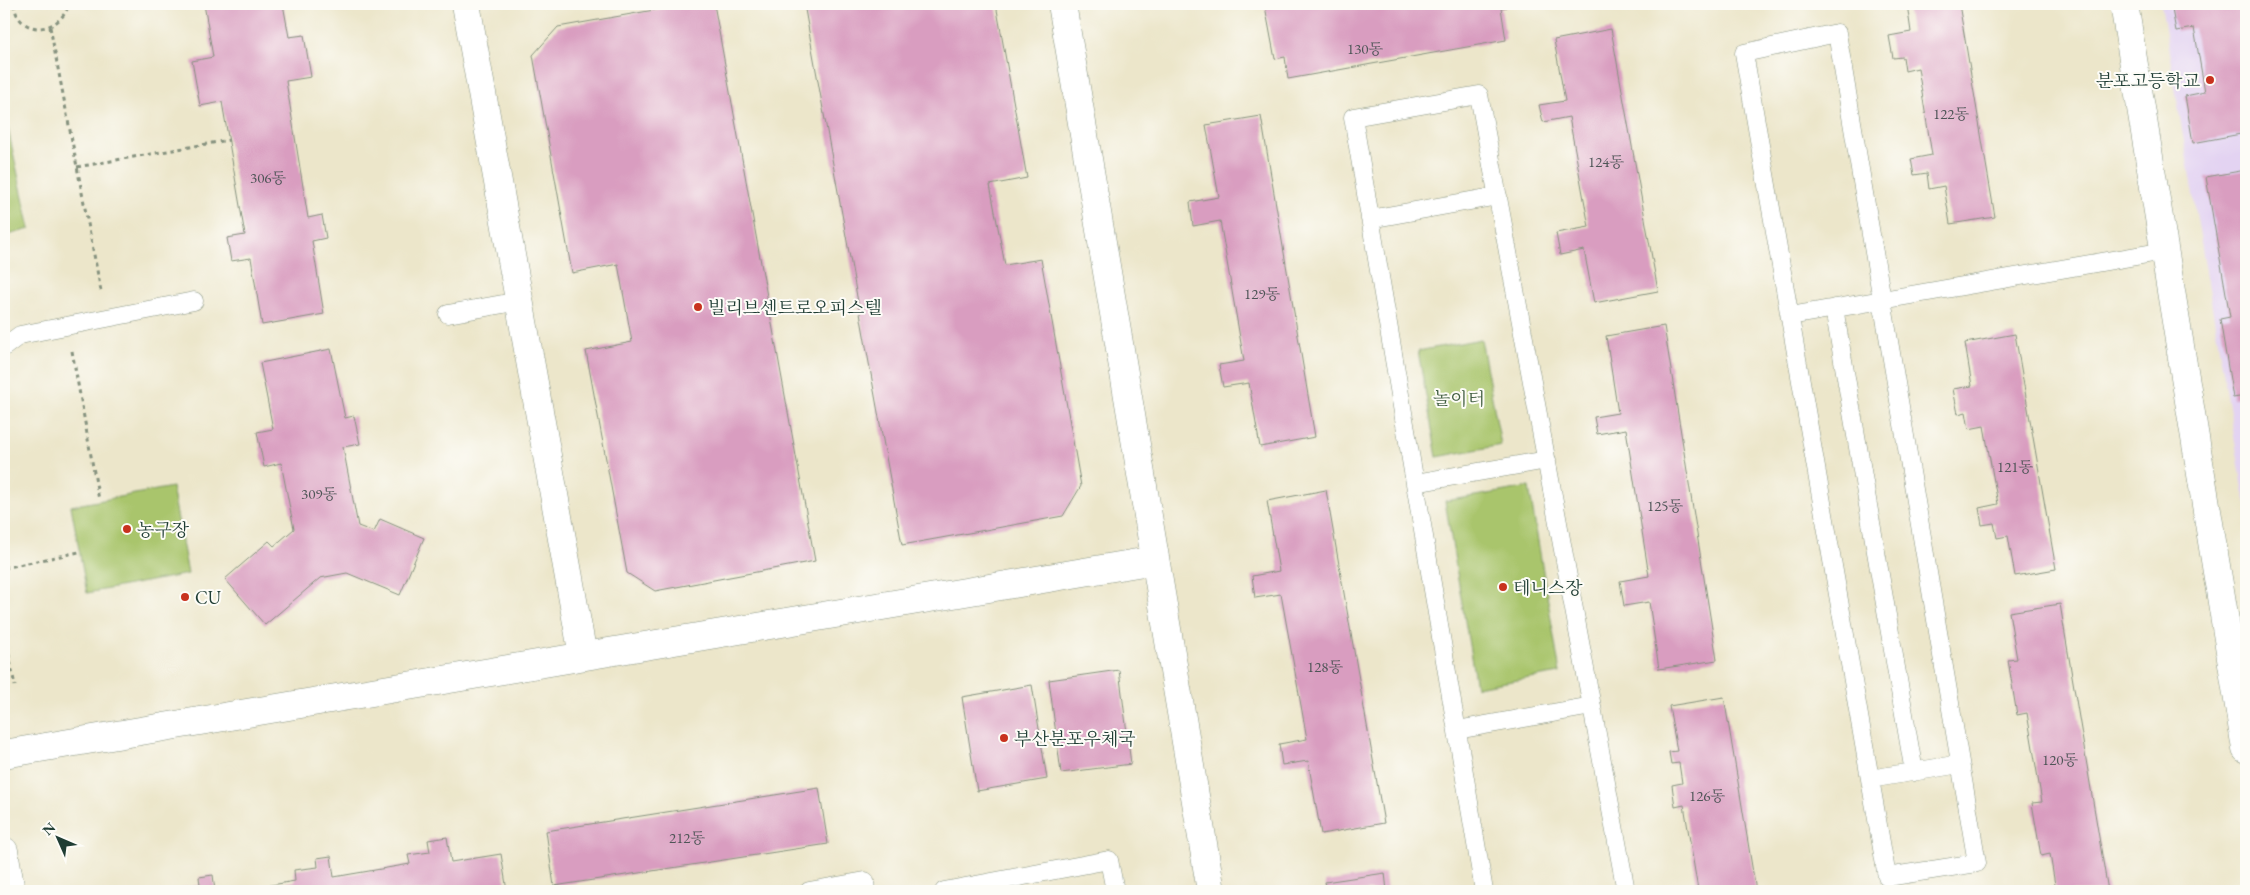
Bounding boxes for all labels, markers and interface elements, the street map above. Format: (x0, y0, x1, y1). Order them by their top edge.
house number: 130동 (1347, 39, 1384, 58)
place label: 분포고등학교 (2096, 69, 2201, 92)
marker: 분포고등학교 (2204, 74, 2216, 86)
house number: 122동 (1933, 104, 1970, 123)
house number: 124동 (1588, 152, 1625, 171)
house number: 306동 (250, 168, 287, 187)
house number: 129동 (1244, 284, 1281, 303)
place label: 빌리브센트로오피스텔 (708, 296, 882, 319)
marker: 빌리브센트로오피스텔 (692, 301, 704, 313)
park label: 놀이터 (1433, 387, 1485, 410)
house number: 121동 (1997, 457, 2034, 476)
house number: 309동 (301, 484, 338, 503)
house number: 125동 (1647, 496, 1684, 515)
place label: 농구장 (137, 518, 190, 541)
marker: 농구장 (121, 523, 133, 535)
place label: 테니스장 (1513, 576, 1583, 599)
marker: 테니스장 (1497, 581, 1509, 593)
place label: CU (195, 586, 222, 609)
marker: CU (179, 591, 191, 603)
house number: 128동 (1307, 657, 1344, 676)
place label: 부산분포우체국 (1014, 727, 1136, 750)
marker: 부산분포우체국 (998, 732, 1010, 744)
house number: 120동 (2042, 750, 2079, 769)
house number: 126동 (1689, 786, 1726, 805)
north arrow (32, 812, 82, 862)
text: N (38, 818, 60, 839)
house number: 212동 (669, 828, 706, 847)

